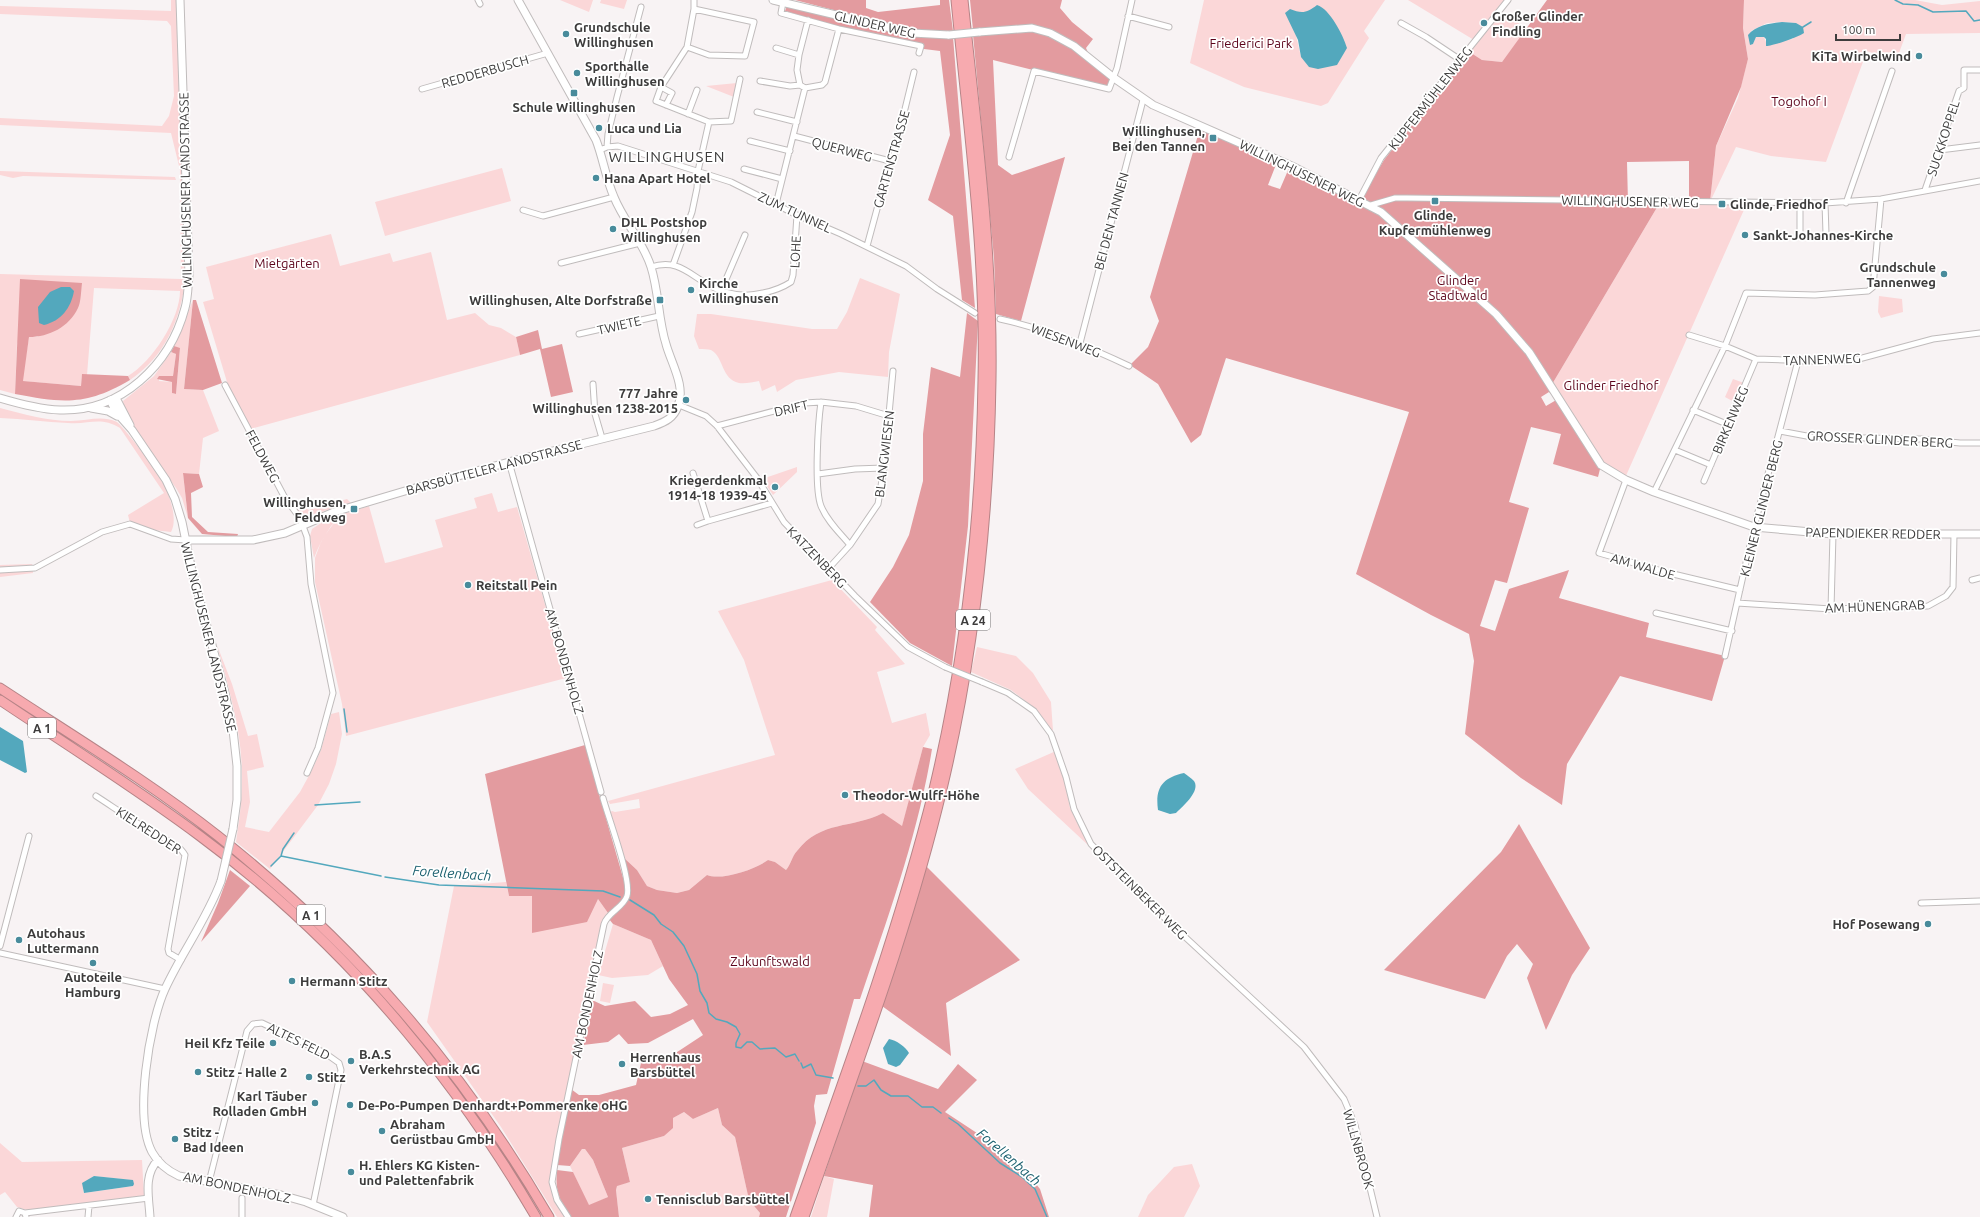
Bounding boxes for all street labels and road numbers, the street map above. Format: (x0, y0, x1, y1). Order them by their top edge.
street label: GLINDER WEG (833, 8, 917, 40)
street label: KUPFERMÜHLENWEG (1385, 43, 1475, 152)
street label: REDDERBUSCH (440, 52, 530, 90)
street label: WILLINGHUSENER LANDSTRASSE (176, 92, 194, 288)
street label: SUCKKOPPEL (1924, 98, 1962, 178)
street label: GARTENSTRASSE (870, 109, 912, 209)
street label: QUERWEG (810, 134, 874, 165)
street label: WILLINGHUSENER WEG (1237, 137, 1367, 209)
street label: BEI DEN TANNEN (1091, 171, 1131, 271)
street label: ZUM TUNNEL (756, 189, 834, 235)
street label: WILLINGHUSENER WEG (1561, 193, 1699, 209)
street label: LOHE (787, 235, 803, 269)
street label: TWIETE (596, 313, 642, 337)
street label: WIESENWEG (1029, 320, 1103, 360)
street label: TANNENWEG (1783, 351, 1861, 367)
street label: BIRKENWEG (1710, 384, 1750, 456)
street label: DRIFT (772, 397, 810, 419)
street label: BLANGWIESEN (872, 410, 896, 498)
street label: FELDWEG (243, 427, 283, 485)
street label: GROSSER GLINDER BERG (1807, 428, 1953, 450)
street label: BARSBÜTTELER LANDSTRASSE (404, 436, 584, 497)
street label: KLEINER GLINDER BERG (1737, 438, 1785, 578)
street label: KATZENBERG (784, 524, 850, 590)
street label: PAPENDIEKER REDDER (1805, 525, 1941, 541)
street label: WILLINGHUSENER LANDSTRASSE (179, 540, 239, 734)
street label: AM WALDE (1609, 550, 1677, 582)
street label: AM HÜNENGRAB (1825, 596, 1925, 615)
street label: AM BONDENHOLZ (543, 606, 587, 716)
road number: A 24 (956, 610, 990, 630)
road number: A 1 (28, 718, 56, 738)
street label: KIELREDDER (114, 804, 184, 856)
street label: OSTSTEINBEKER WEG (1090, 842, 1190, 942)
road number: A 1 (297, 905, 325, 925)
street label: AM BONDENHOLZ (569, 949, 605, 1059)
street label: ALTES FELD (265, 1020, 333, 1062)
street label: WILLNBROOK (1341, 1108, 1377, 1191)
street label: AM BONDENHOLZ (182, 1169, 292, 1205)

